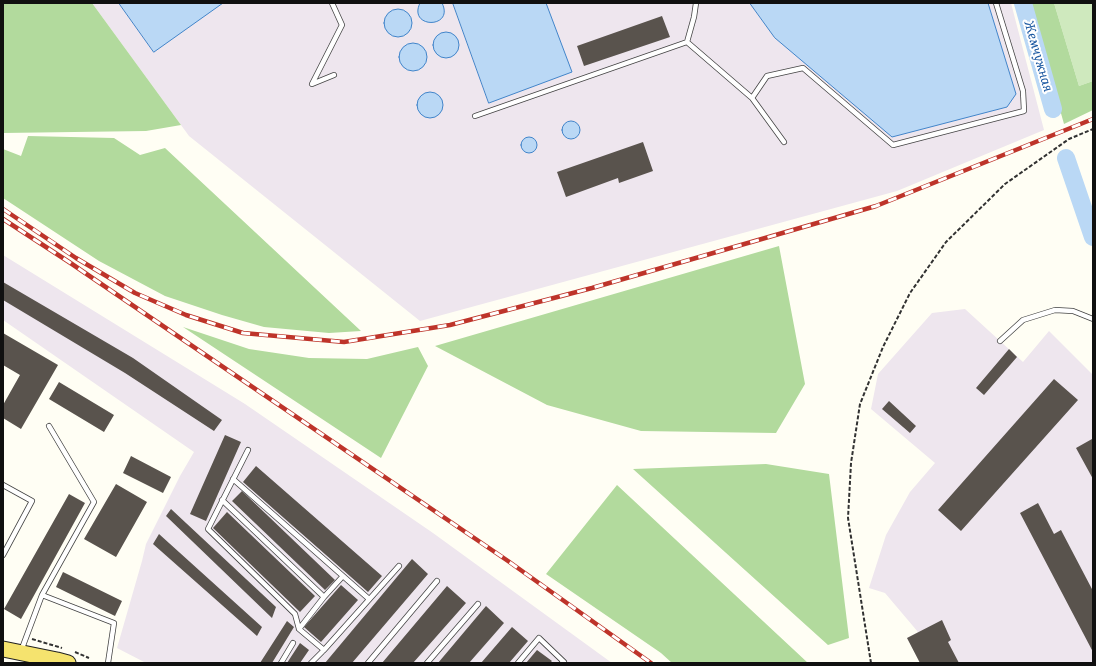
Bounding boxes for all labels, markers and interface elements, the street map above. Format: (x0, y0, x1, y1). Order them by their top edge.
water label: Жемчужная (1020, 18, 1056, 94)

